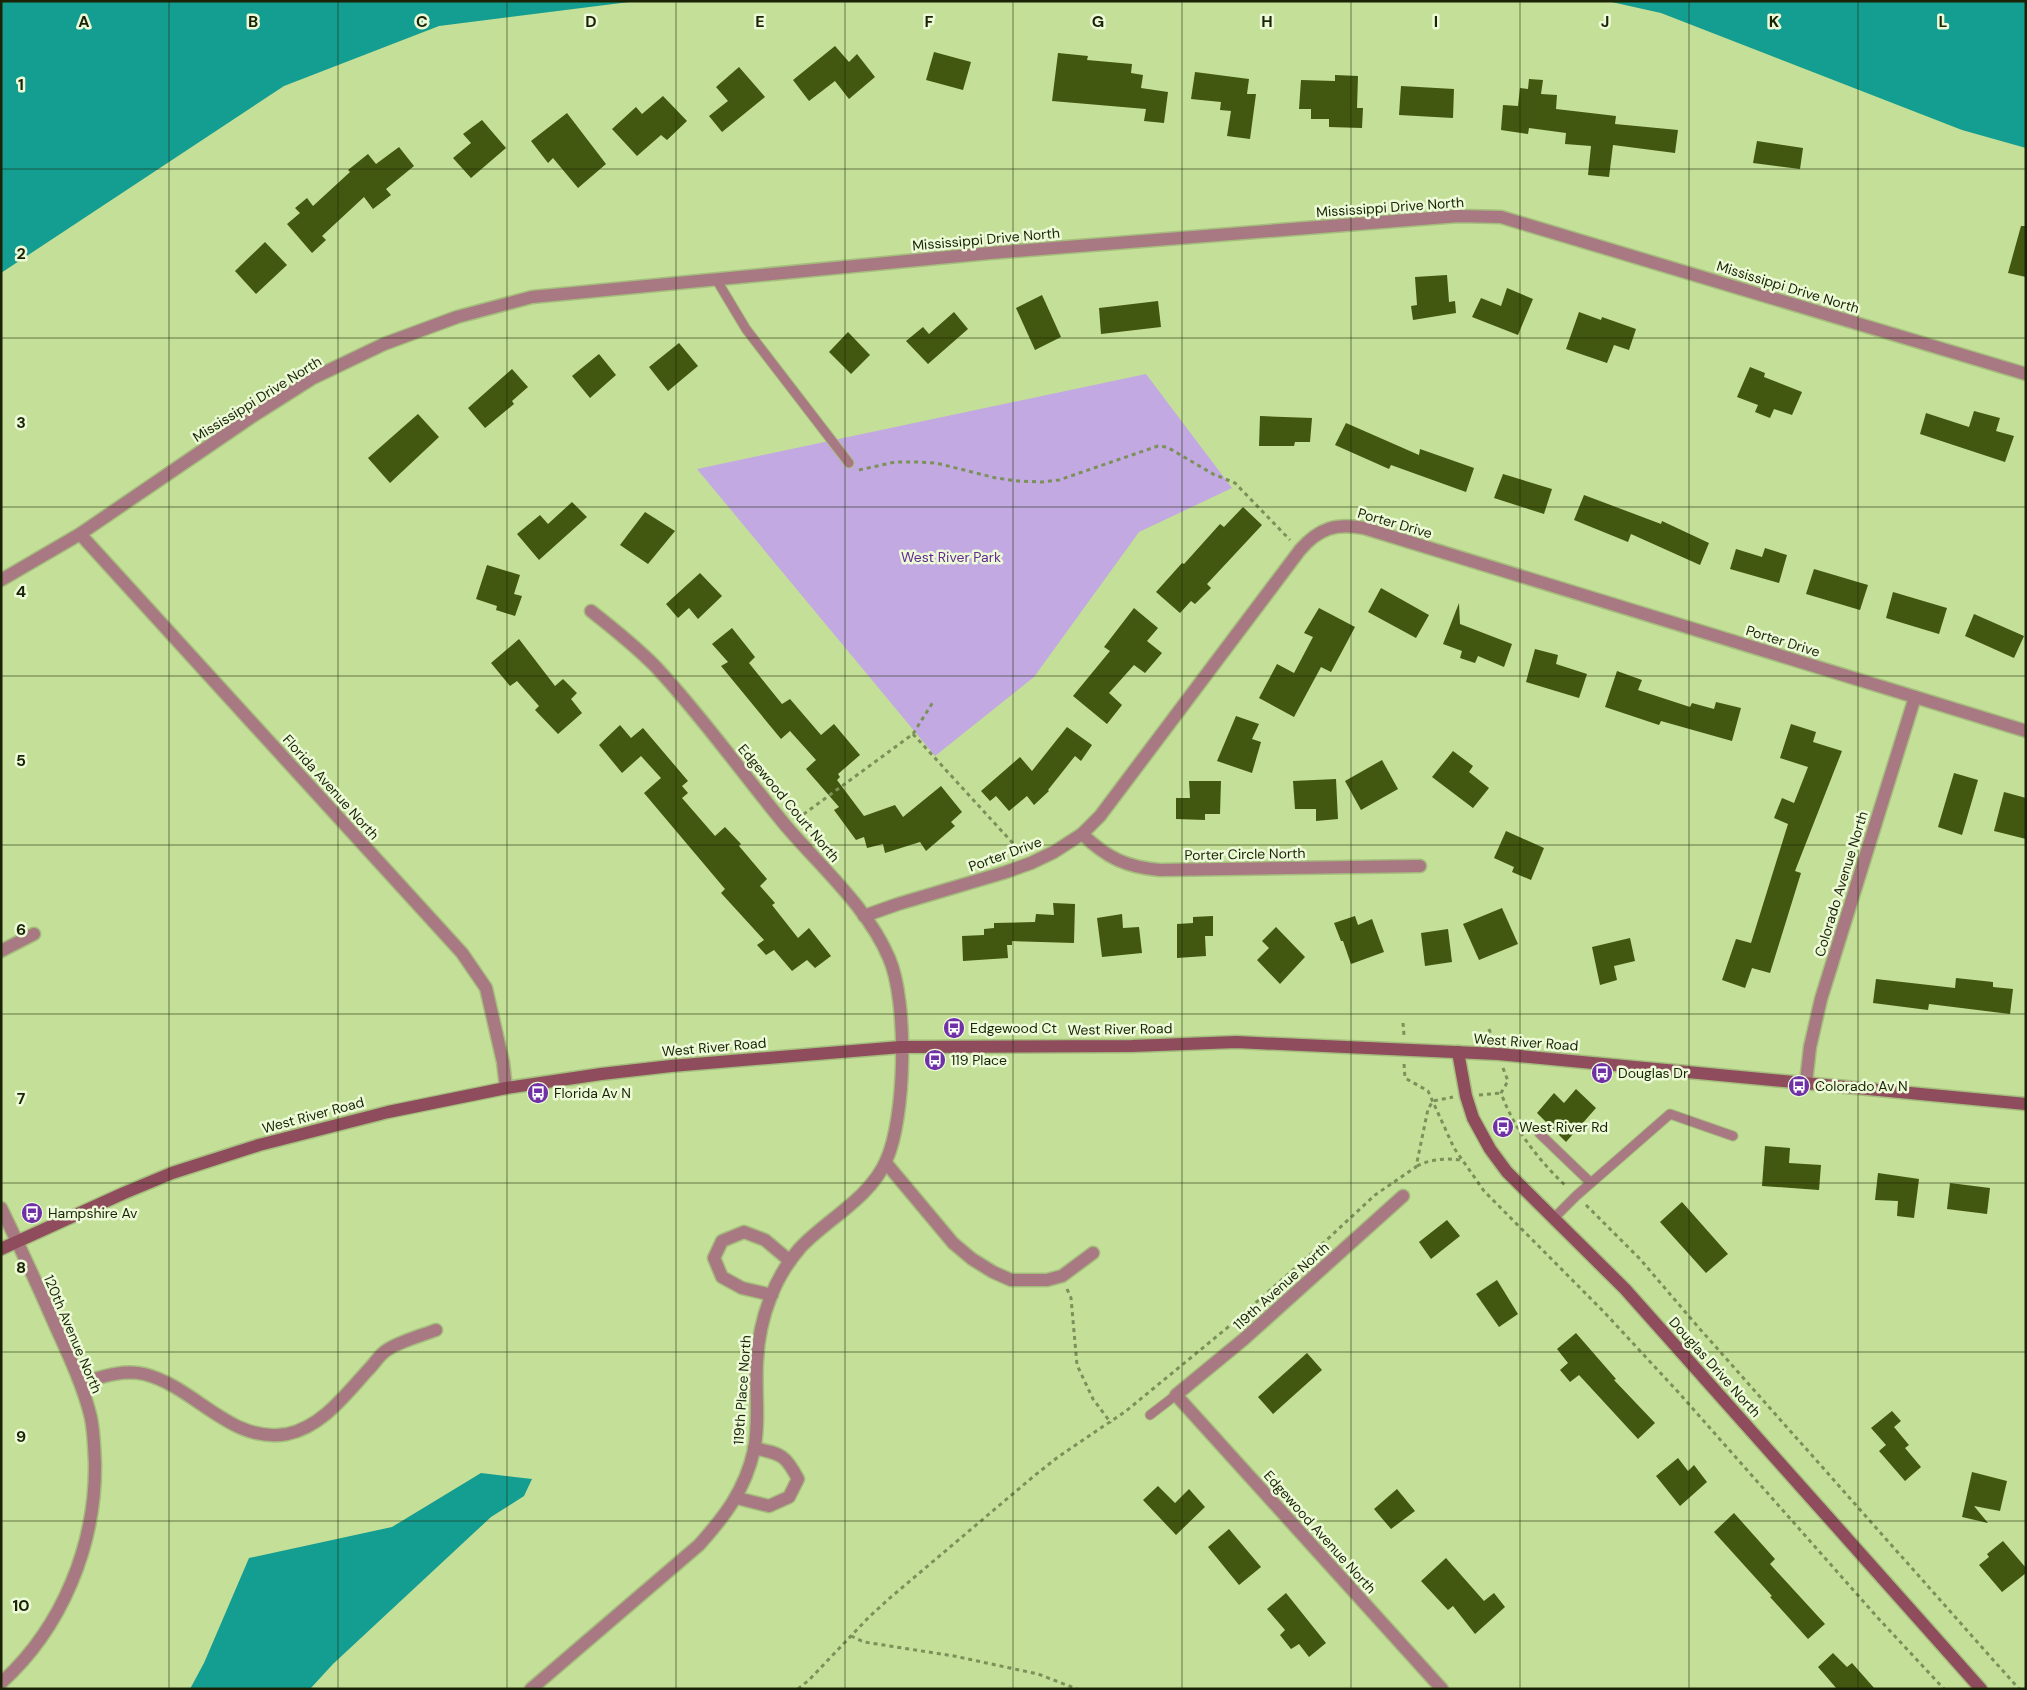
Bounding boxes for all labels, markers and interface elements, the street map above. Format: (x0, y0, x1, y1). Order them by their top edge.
text: A (78, 11, 90, 32)
text: B (248, 11, 258, 32)
text: C (416, 11, 428, 32)
text: D (585, 11, 597, 32)
text: E (755, 11, 765, 32)
text: F (925, 11, 934, 32)
text: G (1092, 11, 1104, 32)
text: H (1261, 11, 1273, 32)
text: I (1434, 11, 1438, 32)
text: J (1601, 11, 1609, 32)
text: K (1769, 11, 1780, 32)
text: L (1939, 11, 1948, 32)
text: 1 (18, 74, 24, 95)
street label: Mississippi Drive North (1315, 193, 1465, 221)
street label: Mississippi Drive North (911, 224, 1061, 254)
text: 2 (16, 243, 26, 264)
street label: Mississippi Drive North (1715, 257, 1861, 317)
street label: Mississippi Drive North (189, 352, 325, 446)
text: 3 (16, 412, 26, 433)
street label: Porter Drive (1356, 504, 1434, 542)
park label: West River Park (901, 548, 1001, 566)
text: 4 (16, 581, 26, 602)
street label: Porter Drive (1744, 621, 1822, 661)
street label: Florida Avenue North (279, 731, 383, 843)
street label: Edgewood Court North (734, 740, 844, 866)
text: 5 (16, 750, 26, 771)
street label: Colorado Avenue North (1810, 809, 1872, 959)
street label: Porter Drive (966, 832, 1044, 876)
street label: Porter Circle North (1184, 844, 1306, 864)
text: 6 (16, 919, 26, 940)
bus stop icon: Edgewood Ct (942, 1016, 966, 1040)
place label: Edgewood Ct (970, 1019, 1057, 1037)
street label: West River Road (1067, 1019, 1173, 1039)
street label: West River Road (1473, 1029, 1579, 1055)
street label: West River Road (661, 1033, 767, 1061)
bus stop icon: 119 Place (923, 1048, 947, 1072)
place label: 119 Place (951, 1051, 1007, 1069)
bus stop icon: Douglas Dr (1590, 1061, 1614, 1085)
place label: Douglas Dr (1618, 1064, 1688, 1082)
bus stop icon: Colorado Av N (1787, 1074, 1811, 1098)
place label: Colorado Av N (1815, 1077, 1908, 1095)
bus stop icon: Florida Av N (526, 1081, 550, 1105)
place label: Florida Av N (554, 1084, 631, 1102)
text: 7 (17, 1088, 26, 1109)
street label: West River Road (260, 1093, 366, 1137)
bus stop icon: West River Rd (1491, 1115, 1515, 1139)
place label: West River Rd (1519, 1118, 1608, 1136)
bus stop icon: Hampshire Av (20, 1201, 44, 1225)
place label: Hampshire Av (48, 1204, 138, 1222)
street label: 119th Avenue North (1229, 1238, 1333, 1334)
text: 8 (16, 1257, 26, 1278)
street label: 120th Avenue North (40, 1272, 106, 1396)
street label: Douglas Drive North (1665, 1313, 1765, 1421)
street label: 119th Place North (729, 1334, 755, 1446)
text: 9 (16, 1426, 26, 1447)
street label: Edgewood Avenue North (1260, 1467, 1380, 1597)
text: 10 (12, 1595, 30, 1616)

